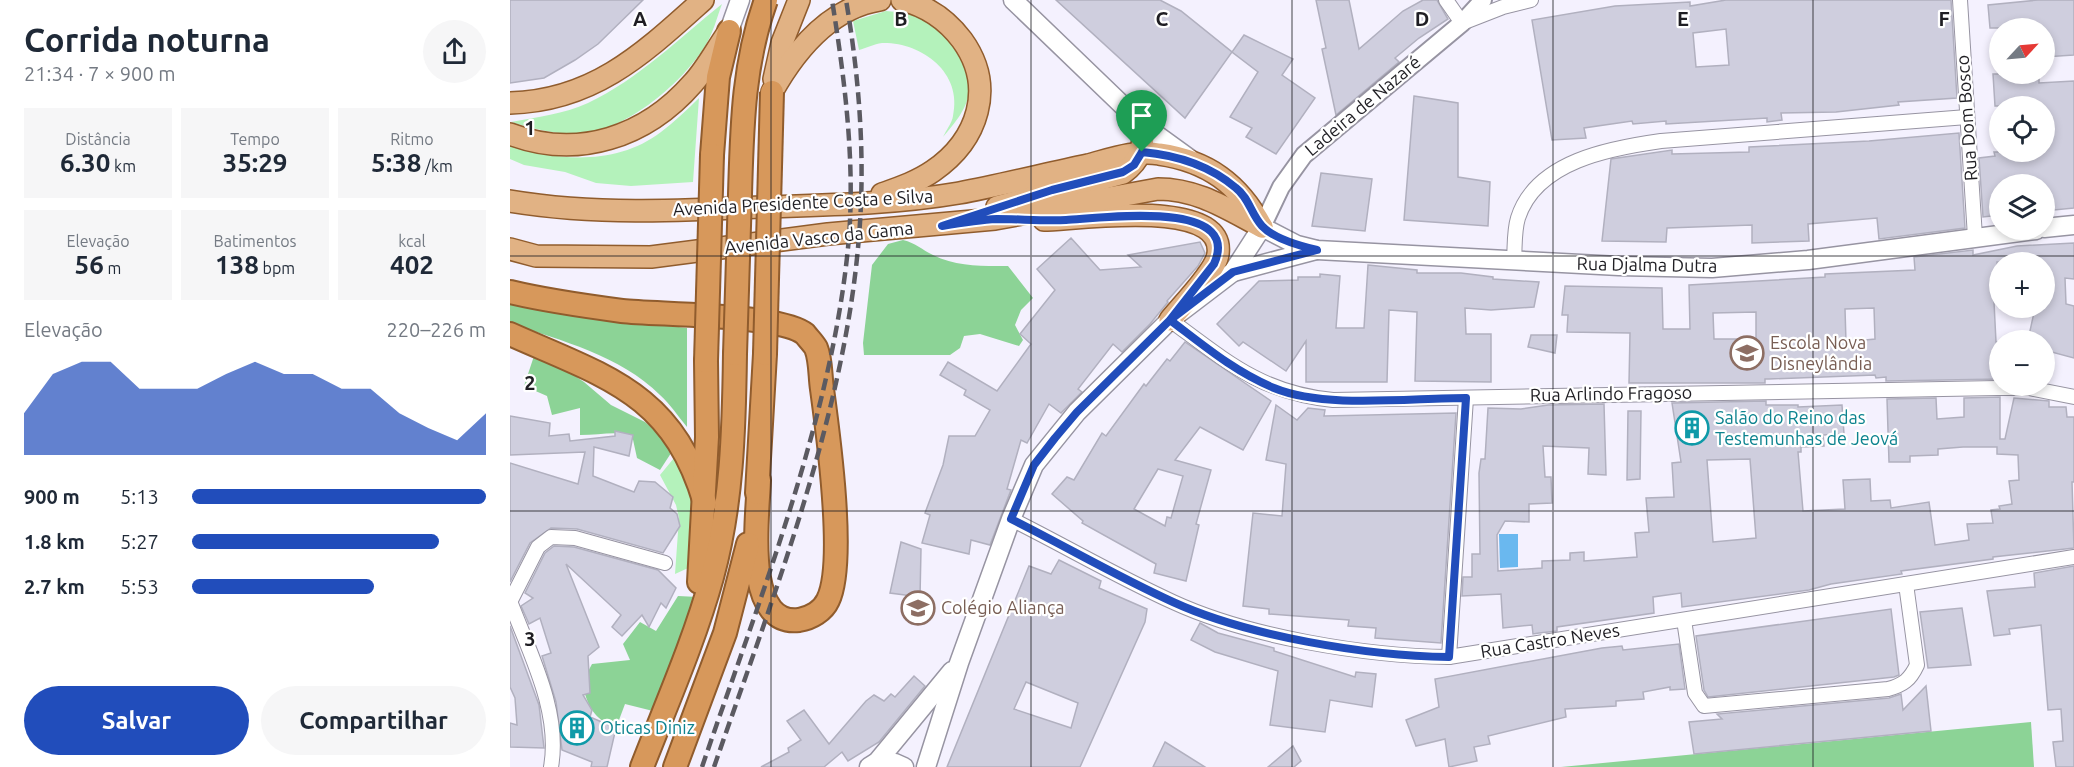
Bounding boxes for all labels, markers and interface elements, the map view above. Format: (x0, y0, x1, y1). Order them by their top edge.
text: A (633, 7, 647, 30)
text: B (894, 7, 908, 30)
text: C (1156, 7, 1169, 30)
text: D (1415, 7, 1429, 30)
text: E (1677, 7, 1689, 30)
text: F (1938, 7, 1950, 30)
north arrow (1989, 18, 2055, 84)
map controls (1989, 18, 2055, 396)
button: share (423, 20, 486, 83)
text: Corrida noturna (24, 21, 270, 58)
street label: Ladeira de Nazaré (1301, 51, 1424, 159)
street label: Rua Dom Bosco (1952, 54, 1980, 182)
text: 21:34 · 7 × 900 m (24, 62, 176, 85)
pin (1116, 90, 1167, 152)
button: locate (1989, 96, 2055, 162)
icon: arrive (1125, 99, 1158, 132)
text: 1 (524, 116, 536, 139)
text: Distância (65, 130, 131, 148)
text: Tempo (230, 130, 280, 148)
text: Ritmo (390, 130, 434, 148)
text: 6.30 (60, 148, 110, 177)
text: 35:29 (222, 148, 288, 177)
text: 5:38 (371, 148, 421, 177)
text: km (110, 157, 136, 175)
text: /km (421, 157, 453, 175)
button: layers (1989, 174, 2055, 240)
street label: Avenida Presidente Costa e Silva (672, 185, 934, 219)
street label: Avenida Vasco da Gama (723, 217, 914, 257)
text: Elevação (67, 232, 130, 250)
text: Batimentos (214, 232, 296, 250)
text: kcal (398, 232, 426, 250)
text: 56 (75, 250, 104, 279)
text: 138 (215, 250, 259, 279)
text: 402 (390, 250, 434, 279)
button: + (1989, 252, 2055, 318)
street label: Rua Djalma Dutra (1576, 253, 1718, 275)
text: m (104, 259, 121, 277)
text: bpm (259, 259, 295, 277)
text: Elevação (24, 318, 103, 341)
text: 220–226 m (387, 318, 486, 341)
button: − (1989, 330, 2055, 396)
place label: Escola Nova Disneylândia (1770, 332, 1872, 373)
school or university icon: Escola Nova Disneylândia (1729, 335, 1765, 371)
text: 2 (524, 371, 536, 394)
street label: Rua Arlindo Fragoso (1530, 382, 1692, 404)
place label: Salão do Reino das Testemunhas de Jeová (1715, 407, 1898, 448)
building icon: Salão do Reino das Testemunhas de Jeová (1674, 410, 1710, 446)
text: 900 m (24, 485, 80, 508)
text: 5:13 (120, 485, 159, 508)
text: 1.8 km (24, 530, 85, 553)
text: 5:27 (120, 530, 159, 553)
text: 2.7 km (24, 575, 85, 598)
text: 5:53 (120, 575, 159, 598)
school or university icon: Colégio Aliança (900, 590, 936, 626)
place label: Colégio Aliança (941, 597, 1064, 617)
street label: Rua Castro Neves (1479, 619, 1621, 661)
text: 3 (524, 627, 536, 650)
button: Salvar (24, 686, 249, 755)
button: Compartilhar (261, 686, 486, 755)
building icon: Oticas Diniz (559, 710, 595, 746)
place label: Oticas Diniz (600, 717, 695, 737)

